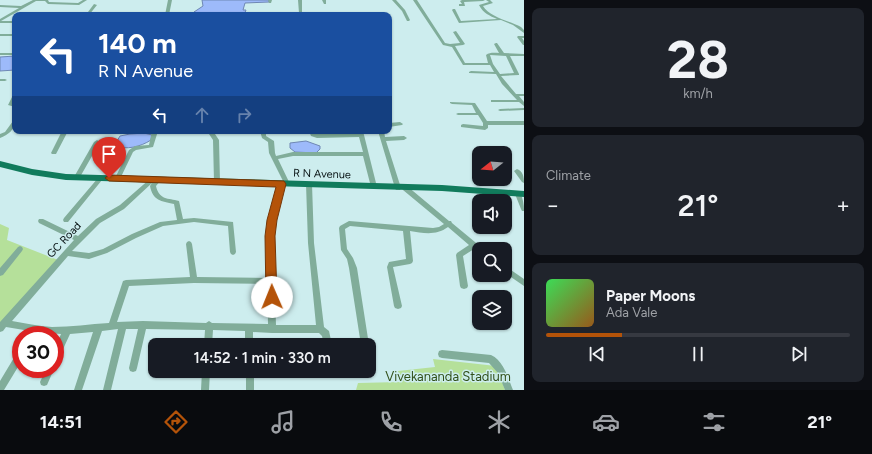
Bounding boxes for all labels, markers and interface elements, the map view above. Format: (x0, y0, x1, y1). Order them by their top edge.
text: 140 m (98, 26, 177, 60)
icon: left (32, 28, 84, 80)
text: 28 (667, 29, 729, 91)
text: R N Avenue (98, 60, 193, 82)
text: km/h (683, 86, 713, 101)
icon: left (149, 104, 171, 126)
icon: ahead (191, 104, 213, 126)
icon: right (233, 104, 255, 126)
pin (92, 137, 126, 178)
icon: arrive (98, 143, 120, 165)
north arrow (472, 146, 512, 186)
map controls (472, 146, 512, 330)
street label: R N Avenue (293, 166, 351, 182)
text: Climate (546, 168, 591, 183)
text: 21° (678, 187, 718, 224)
text: − (546, 192, 560, 219)
text: + (836, 192, 850, 219)
button: sound (472, 194, 512, 234)
street label: GC Road (44, 219, 84, 261)
button: search (472, 242, 512, 282)
position arrow (251, 276, 293, 318)
text: Paper Moons (606, 287, 695, 305)
button: layers (472, 290, 512, 330)
text: Ada Vale (606, 305, 657, 320)
speed limit sign: 30 (12, 326, 64, 378)
icon: previous (586, 343, 608, 365)
icon: pause (687, 343, 709, 365)
icon: next (788, 343, 810, 365)
text: 14:52 · 1 min · 330 m (193, 349, 331, 367)
park label: Vivekananda Stadium (385, 369, 511, 384)
icon: directions (162, 408, 190, 436)
icon: music (269, 408, 297, 436)
icon: phone (377, 408, 405, 436)
icon: climate (485, 408, 513, 436)
icon: car (592, 408, 620, 436)
icon: filters (700, 408, 728, 436)
text: 14:51 (40, 411, 82, 433)
text: 21° (807, 411, 832, 433)

